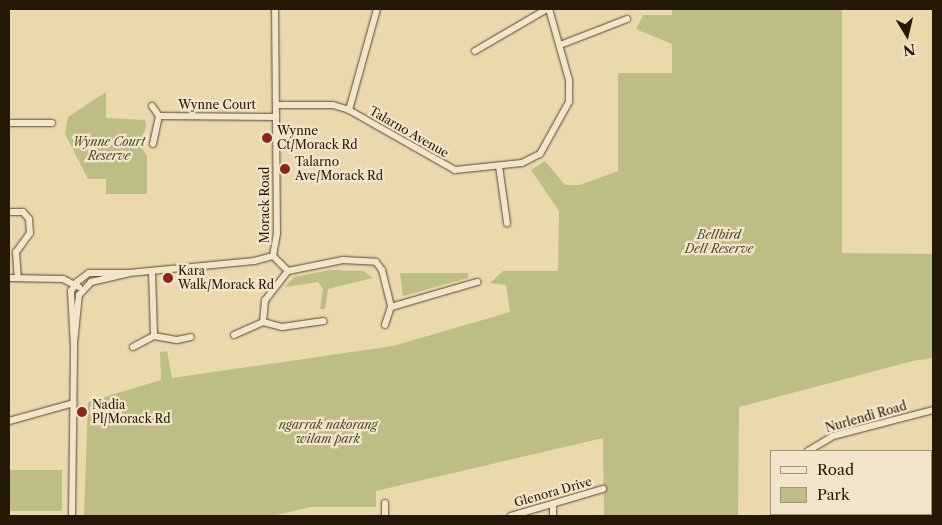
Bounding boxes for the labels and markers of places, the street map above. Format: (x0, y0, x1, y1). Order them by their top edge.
place label: Wynne Ct/Morack Rd (277, 124, 358, 152)
marker: Wynne Ct/Morack Rd (261, 132, 273, 144)
place label: Talarno Ave/Morack Rd (295, 155, 383, 183)
marker: Talarno Ave/Morack Rd (279, 163, 291, 175)
place label: Kara Walk/Morack Rd (178, 264, 274, 292)
marker: Kara Walk/Morack Rd (162, 272, 174, 284)
place label: Nadia Pl/Morack Rd (92, 398, 171, 426)
marker: Nadia Pl/Morack Rd (76, 406, 88, 418)

